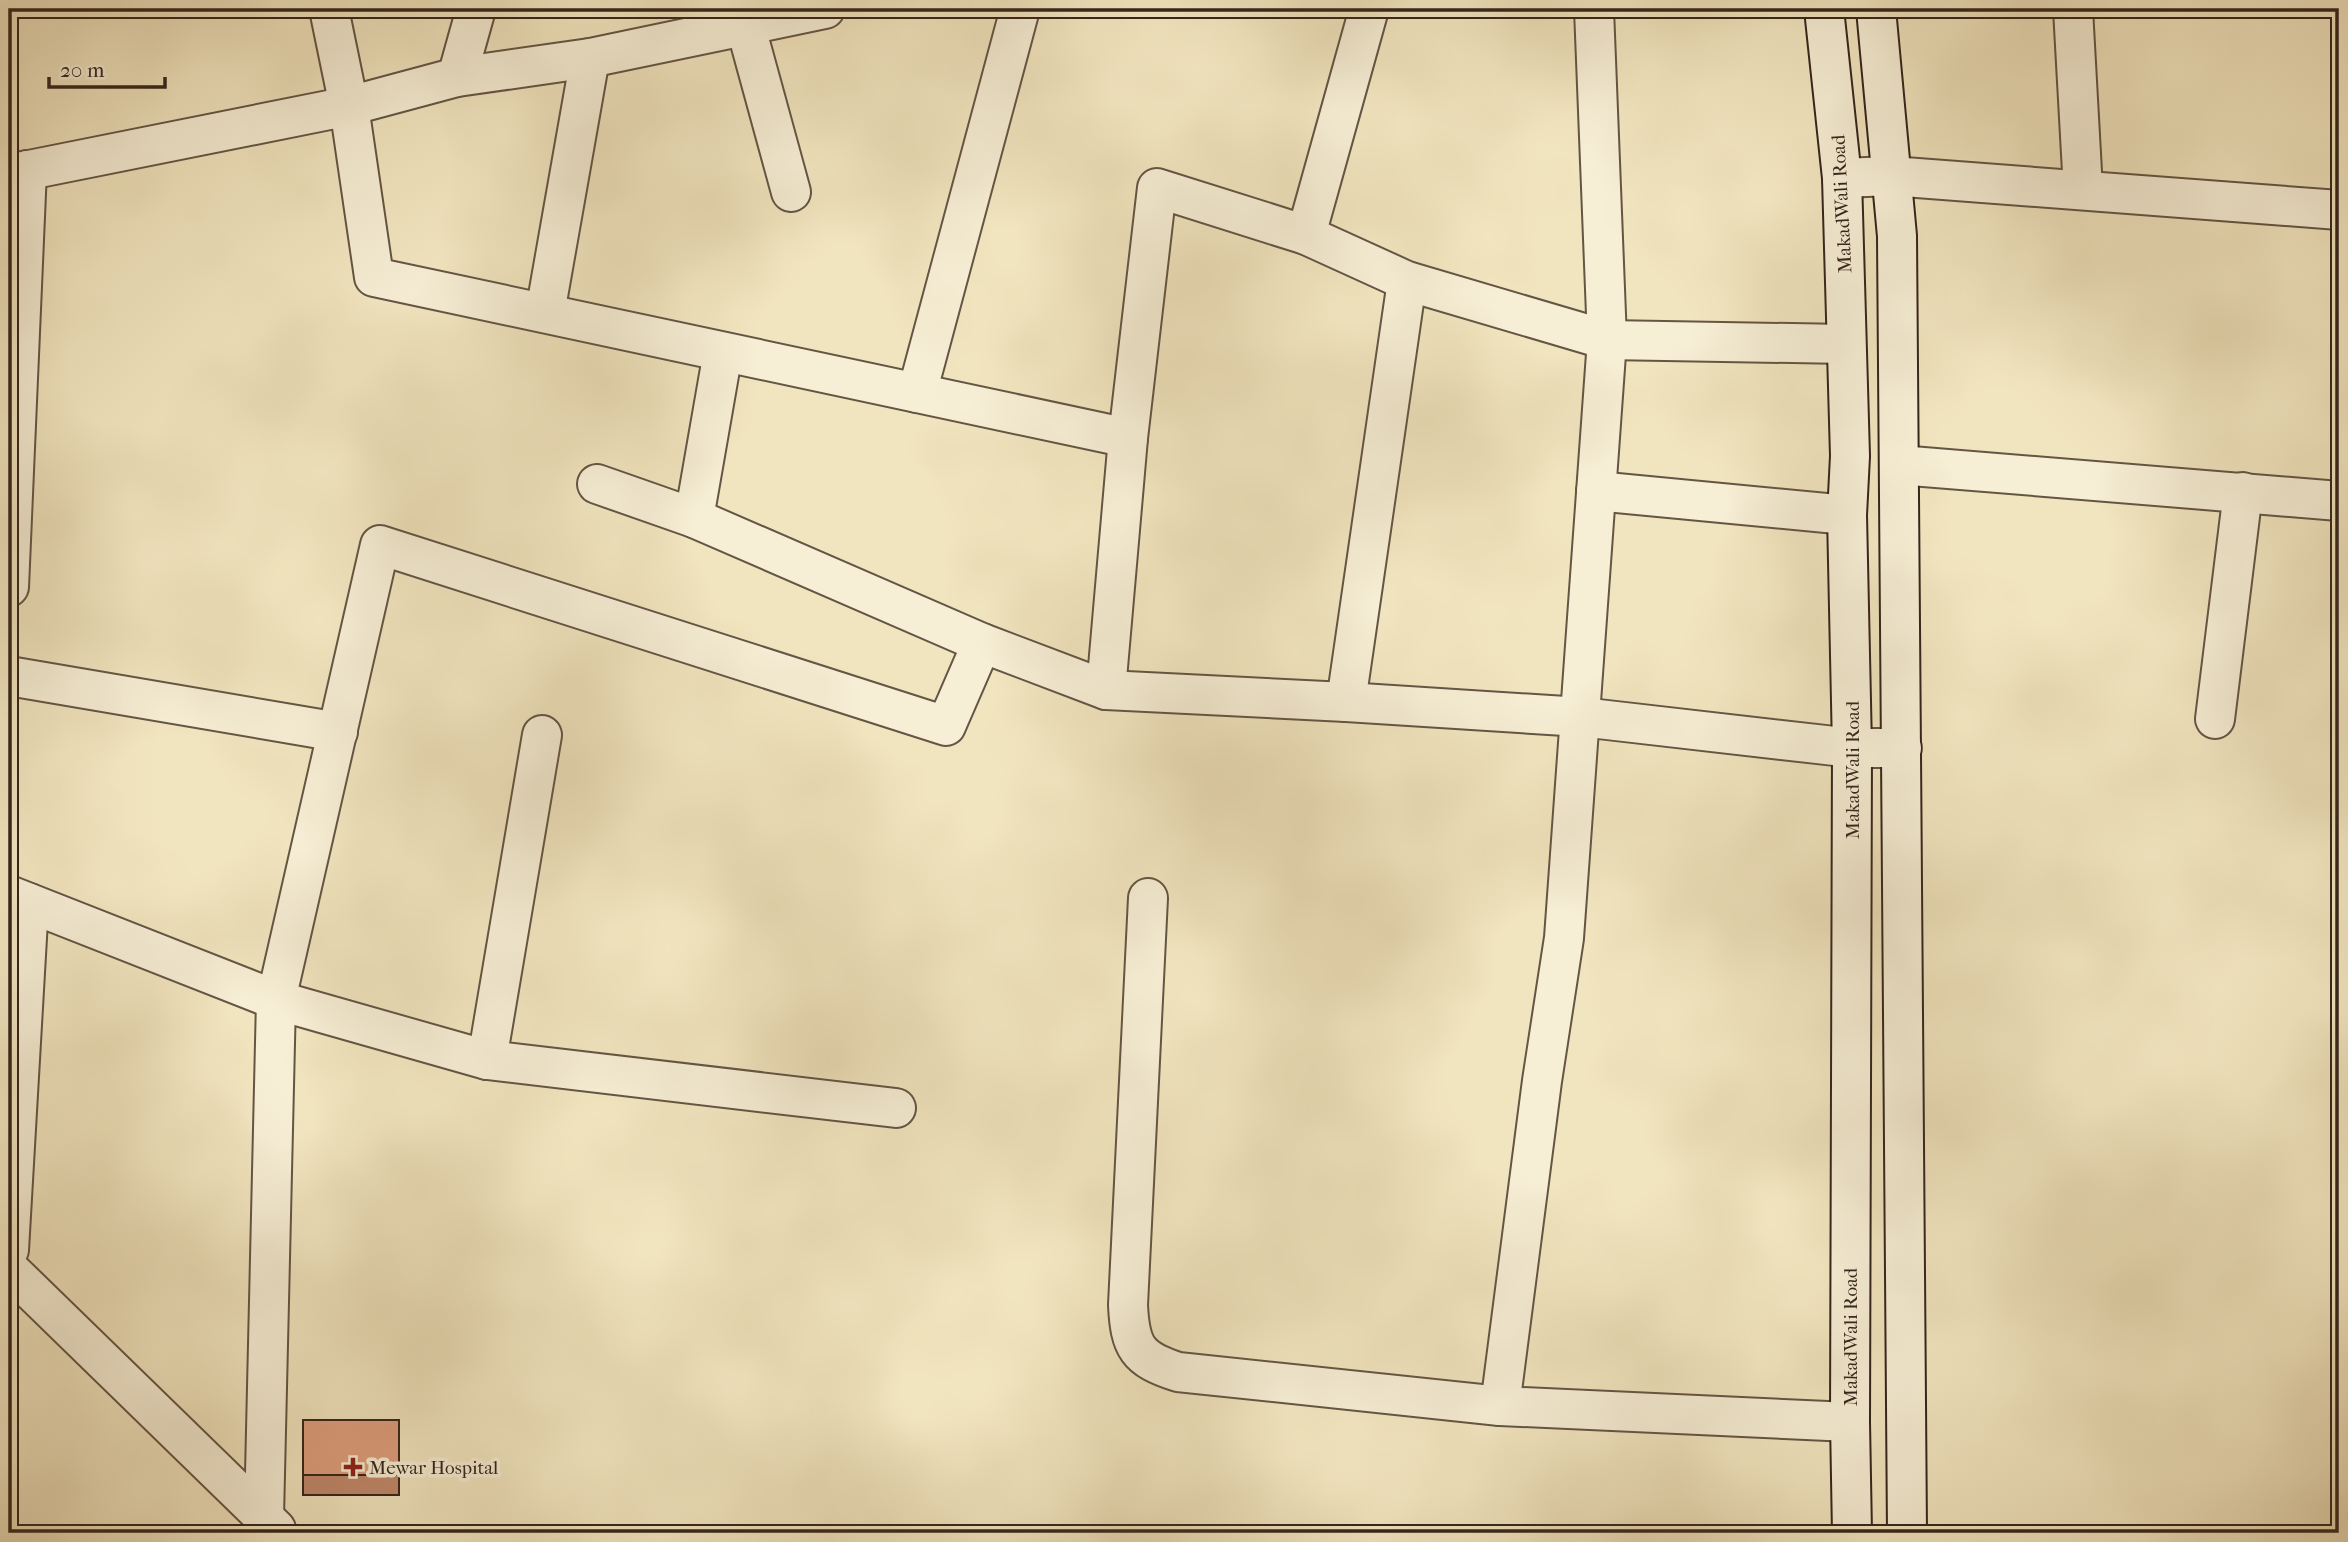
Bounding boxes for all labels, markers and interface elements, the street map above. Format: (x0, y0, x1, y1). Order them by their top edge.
scale bar (49, 46, 164, 90)
text: 20 m (60, 58, 105, 82)
street label: MakadWali Road (1827, 134, 1857, 274)
street label: MakadWali Road (1842, 700, 1864, 839)
street label: MakadWali Road (1840, 1267, 1862, 1406)
marker: Mewar Hospital (343, 1457, 363, 1477)
place label: Mewar Hospital (369, 1457, 498, 1479)

